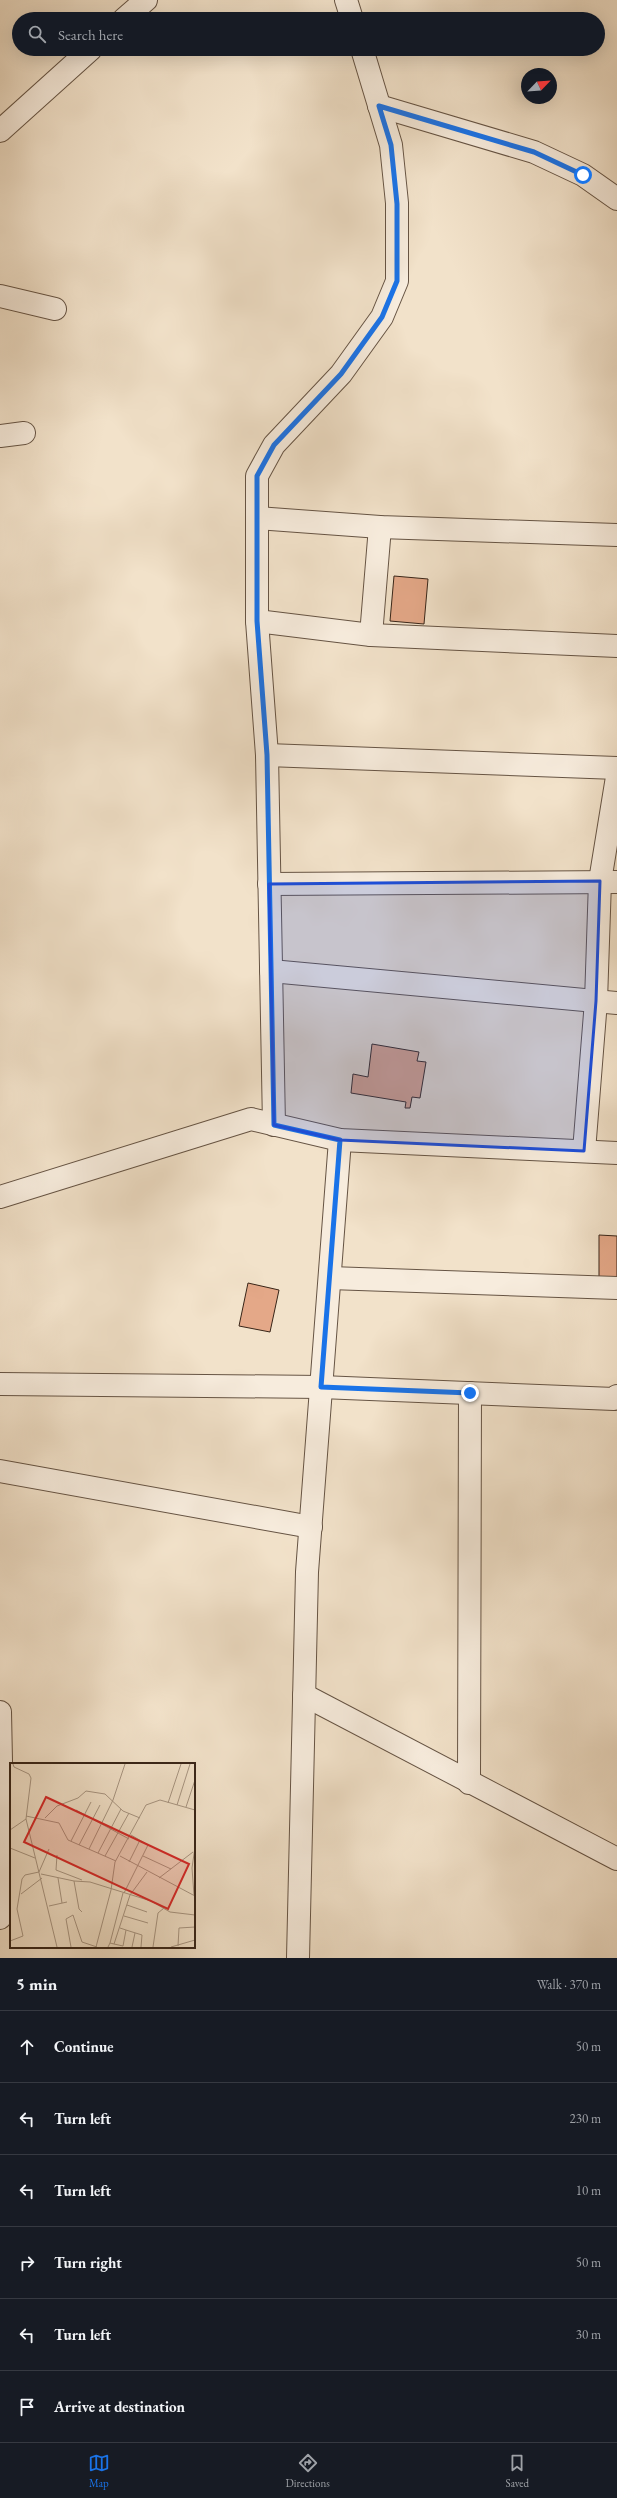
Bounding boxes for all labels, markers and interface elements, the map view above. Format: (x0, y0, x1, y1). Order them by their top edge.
search box (12, 12, 605, 56)
icon: search (26, 23, 48, 45)
text: Search here (58, 25, 123, 44)
north arrow (521, 68, 557, 104)
route start (574, 166, 592, 184)
route end (461, 1384, 479, 1402)
inset map (10, 1763, 195, 1948)
text: 5 min (16, 1973, 57, 1995)
text: Walk · 370 m (537, 1976, 601, 1993)
icon: ahead (16, 2036, 38, 2058)
text: Continue (54, 2037, 114, 2056)
text: 50 m (576, 2038, 601, 2055)
icon: left (16, 2108, 38, 2130)
text: Turn left (54, 2109, 111, 2128)
text: 230 m (570, 2110, 601, 2127)
icon: left (16, 2180, 38, 2202)
text: Turn left (54, 2181, 111, 2200)
text: 10 m (576, 2182, 601, 2199)
icon: right (16, 2252, 38, 2274)
text: Turn right (54, 2253, 122, 2272)
text: 50 m (576, 2254, 601, 2271)
icon: left (16, 2324, 38, 2346)
text: Turn left (54, 2325, 111, 2344)
text: 30 m (576, 2326, 601, 2343)
icon: arrive (16, 2396, 38, 2418)
text: Arrive at destination (54, 2397, 185, 2416)
tab: Map (88, 2452, 110, 2490)
tab: Directions (286, 2452, 330, 2490)
tab: Saved (506, 2452, 529, 2490)

